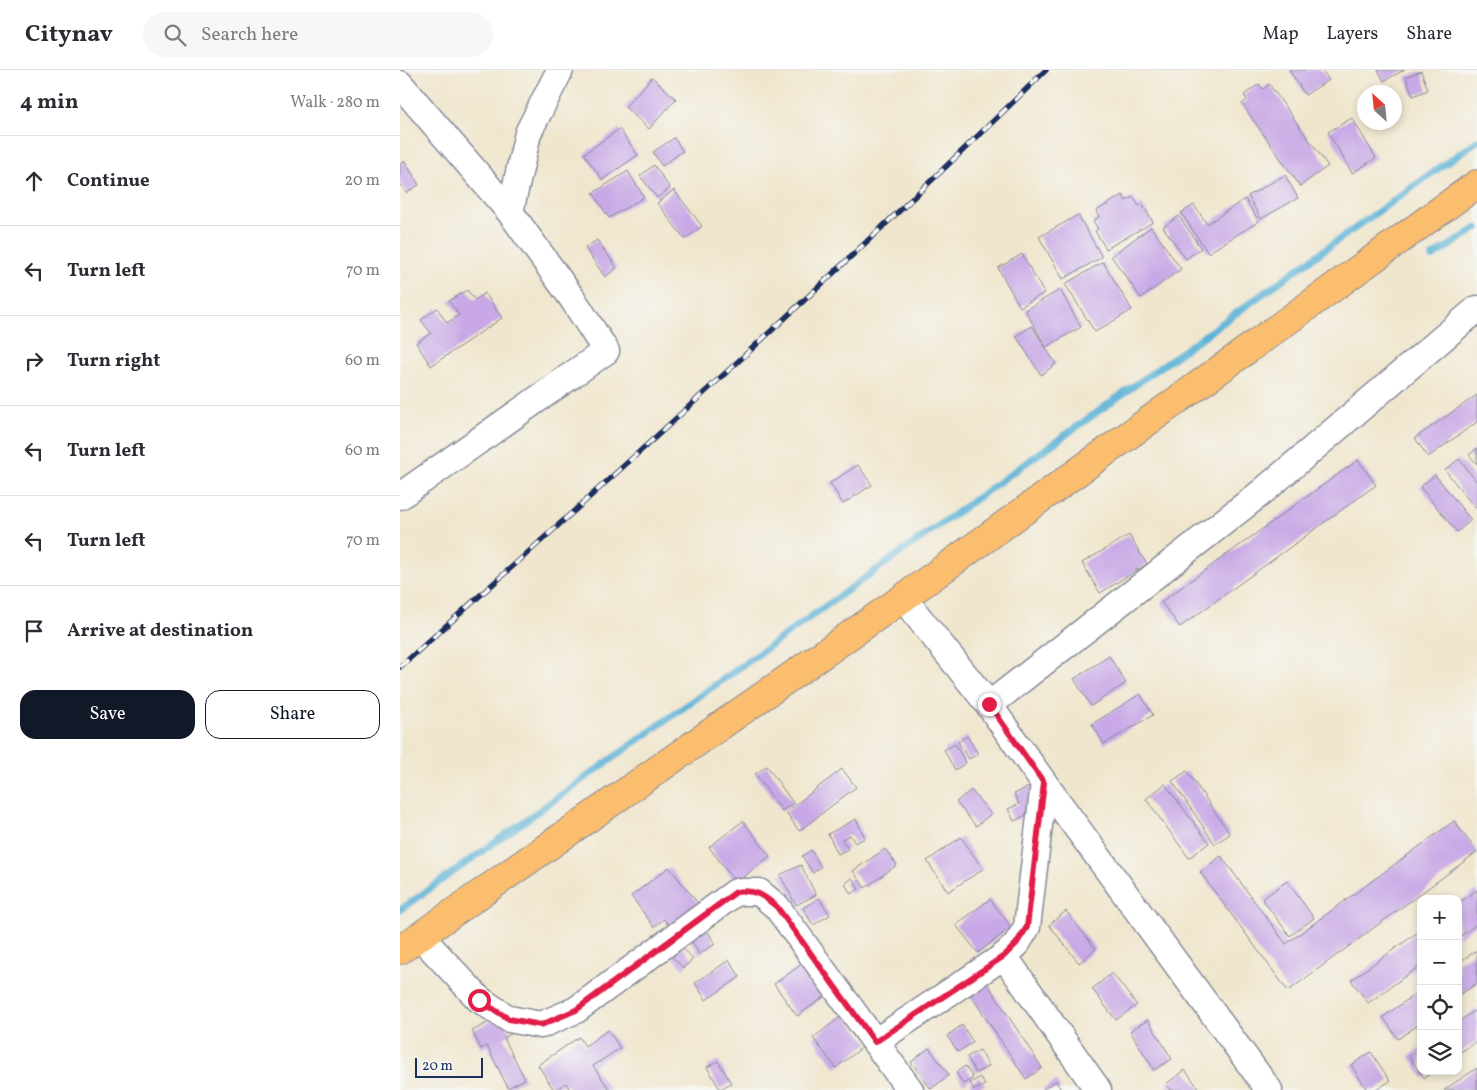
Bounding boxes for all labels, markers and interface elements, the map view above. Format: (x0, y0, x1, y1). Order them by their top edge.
search box (143, 12, 493, 57)
text: Citynav (25, 18, 113, 52)
icon: search (161, 21, 189, 49)
text: Search here (201, 22, 298, 48)
text: Map (1262, 22, 1298, 47)
text: Layers (1326, 22, 1378, 47)
text: Share (1406, 22, 1452, 47)
north arrow (1357, 85, 1402, 130)
text: 4 min (20, 88, 79, 117)
text: Walk · 280 m (290, 92, 380, 114)
icon: ahead (20, 167, 48, 195)
text: Continue (67, 168, 150, 194)
text: 20 m (345, 170, 380, 192)
icon: left (20, 257, 48, 285)
text: Turn left (67, 258, 146, 284)
text: 70 m (346, 260, 380, 282)
icon: right (20, 347, 48, 375)
text: Turn right (67, 348, 160, 374)
text: 60 m (345, 350, 380, 372)
icon: left (20, 437, 48, 465)
text: Turn left (67, 438, 146, 464)
text: 60 m (345, 440, 380, 462)
icon: left (20, 527, 48, 555)
text: Turn left (67, 528, 146, 554)
text: 70 m (346, 530, 380, 552)
icon: arrive (20, 617, 48, 645)
text: Arrive at destination (67, 618, 253, 644)
button: Save (20, 690, 195, 739)
button: Share (205, 690, 380, 739)
route end (978, 693, 1001, 716)
map controls (1417, 895, 1462, 1075)
button: + (1417, 895, 1462, 940)
button: − (1417, 940, 1462, 985)
button: locate (1417, 985, 1462, 1030)
route start (468, 989, 491, 1012)
button: layers (1417, 1030, 1462, 1075)
scale bar (415, 1055, 482, 1078)
text: 20 m (422, 1057, 453, 1076)

